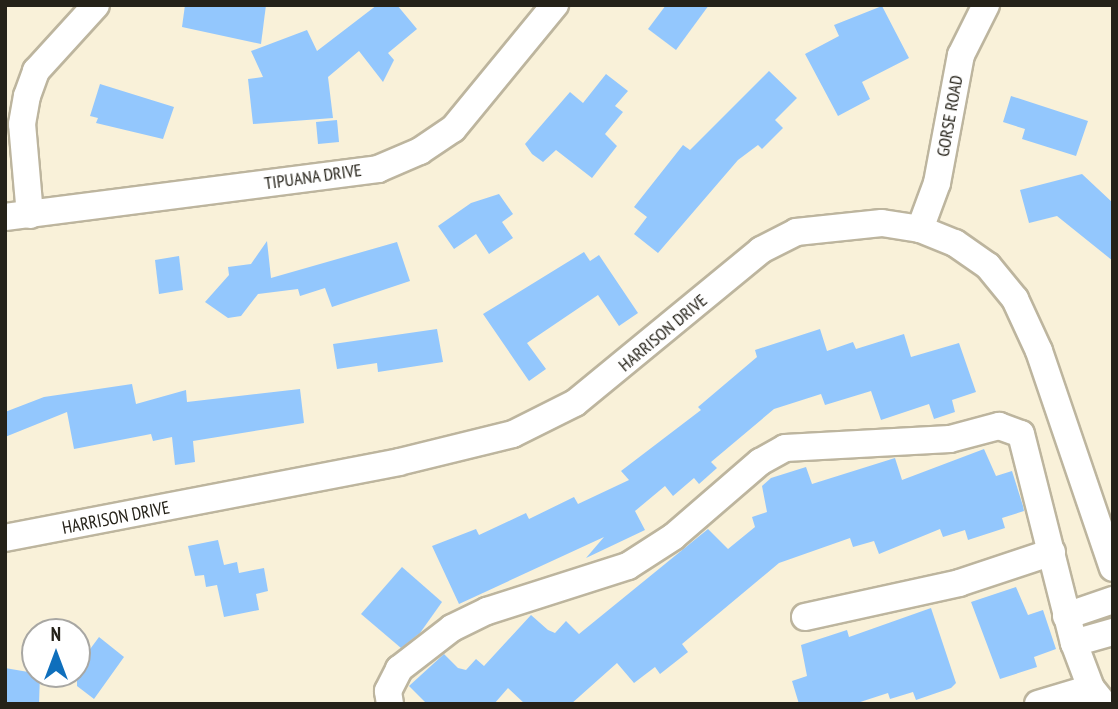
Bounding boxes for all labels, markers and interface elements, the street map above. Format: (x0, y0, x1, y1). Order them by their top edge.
street label: GORSE ROAD (932, 74, 968, 158)
street label: TIPUANA DRIVE (263, 159, 363, 195)
street label: HARRISON DRIVE (614, 290, 712, 376)
street label: HARRISON DRIVE (60, 497, 172, 539)
north arrow (21, 618, 91, 688)
text: N (51, 622, 61, 646)

